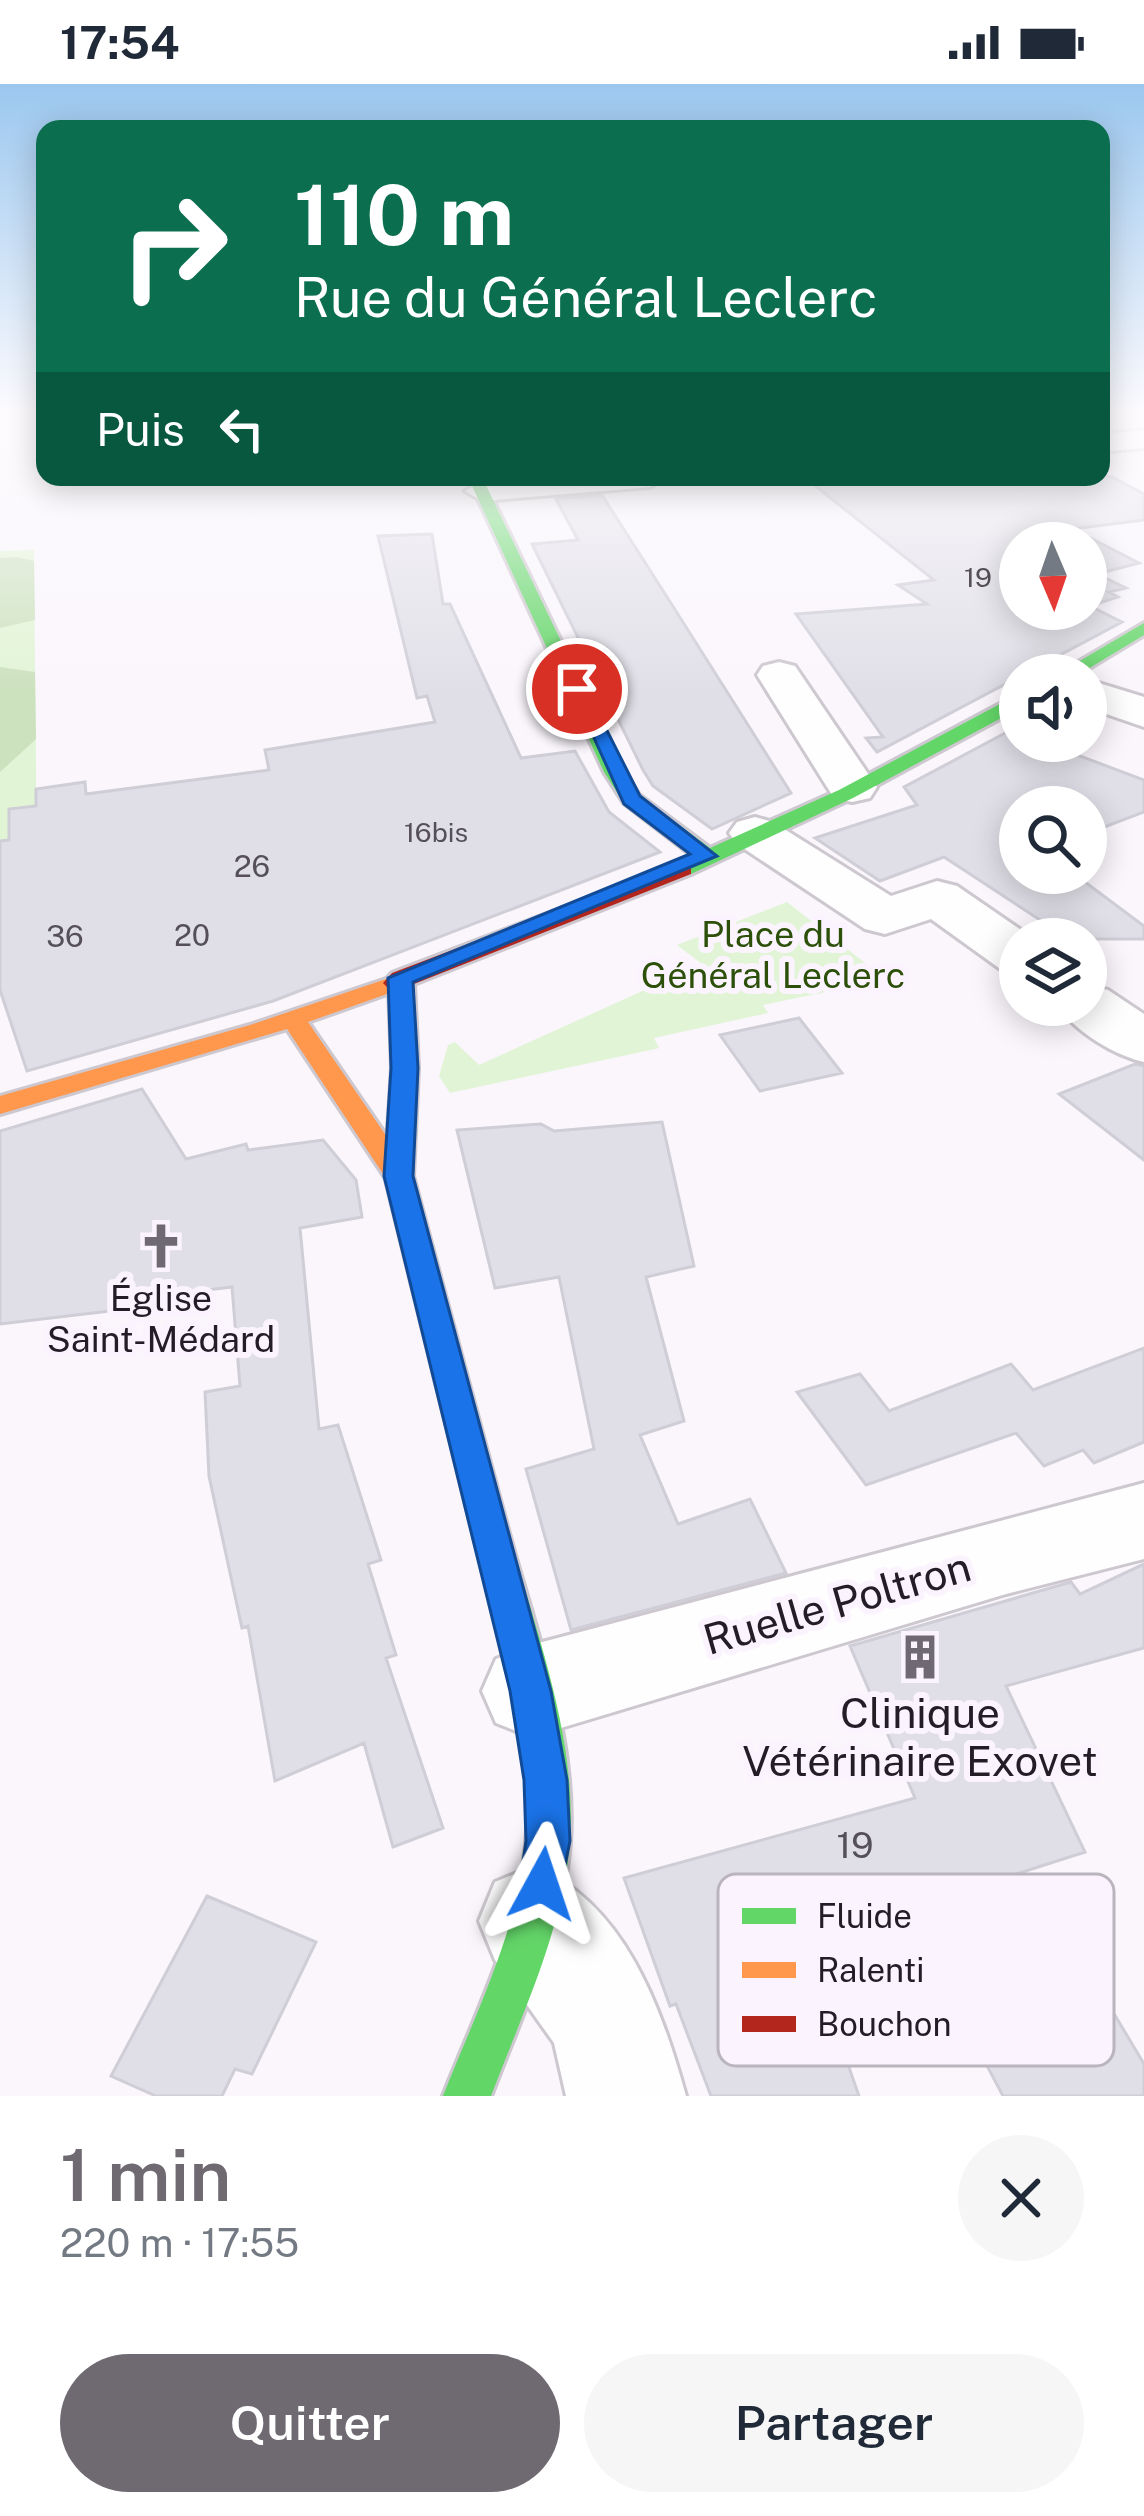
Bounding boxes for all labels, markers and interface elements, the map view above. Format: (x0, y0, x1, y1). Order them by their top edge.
text: 17:54 (60, 16, 179, 69)
text: 110 m (294, 165, 514, 264)
icon: right (96, 168, 252, 324)
text: Rue du Général Leclerc (294, 266, 878, 329)
icon: left (209, 396, 275, 462)
text: Puis (96, 403, 185, 456)
north arrow (999, 522, 1107, 630)
map controls (999, 522, 1107, 1026)
house number: 19 (964, 561, 992, 593)
pin (526, 638, 628, 740)
button: sound (999, 654, 1107, 762)
icon: arrive (544, 656, 610, 722)
button: search (999, 786, 1107, 894)
house number: 16bis (404, 816, 468, 848)
house number: 26 (234, 848, 270, 884)
park label: Place du Général Leclerc (641, 913, 905, 996)
house number: 20 (174, 917, 210, 953)
house number: 36 (46, 918, 84, 954)
button: layers (999, 918, 1107, 1026)
church icon: Église Saint-Médard (136, 1221, 186, 1271)
place label: Église Saint-Médard (47, 1277, 275, 1360)
street label: Ruelle Poltron (698, 1541, 976, 1664)
building icon: Clinique Vétérinaire Exovet (895, 1632, 945, 1682)
place label: Clinique Vétérinaire Exovet (742, 1688, 1098, 1785)
position arrow (479, 1821, 605, 1947)
house number: 19 (836, 1824, 874, 1866)
legend (718, 1874, 1114, 2066)
text: Fluide (817, 1897, 912, 1935)
text: Ralenti (817, 1951, 924, 1989)
text: Bouchon (817, 2005, 951, 2043)
text: 1 min (60, 2133, 231, 2217)
button: close (958, 2135, 1084, 2261)
text: 220 m · 17:55 (60, 2220, 299, 2266)
button: Quitter (60, 2354, 560, 2492)
button: Partager (584, 2354, 1084, 2492)

